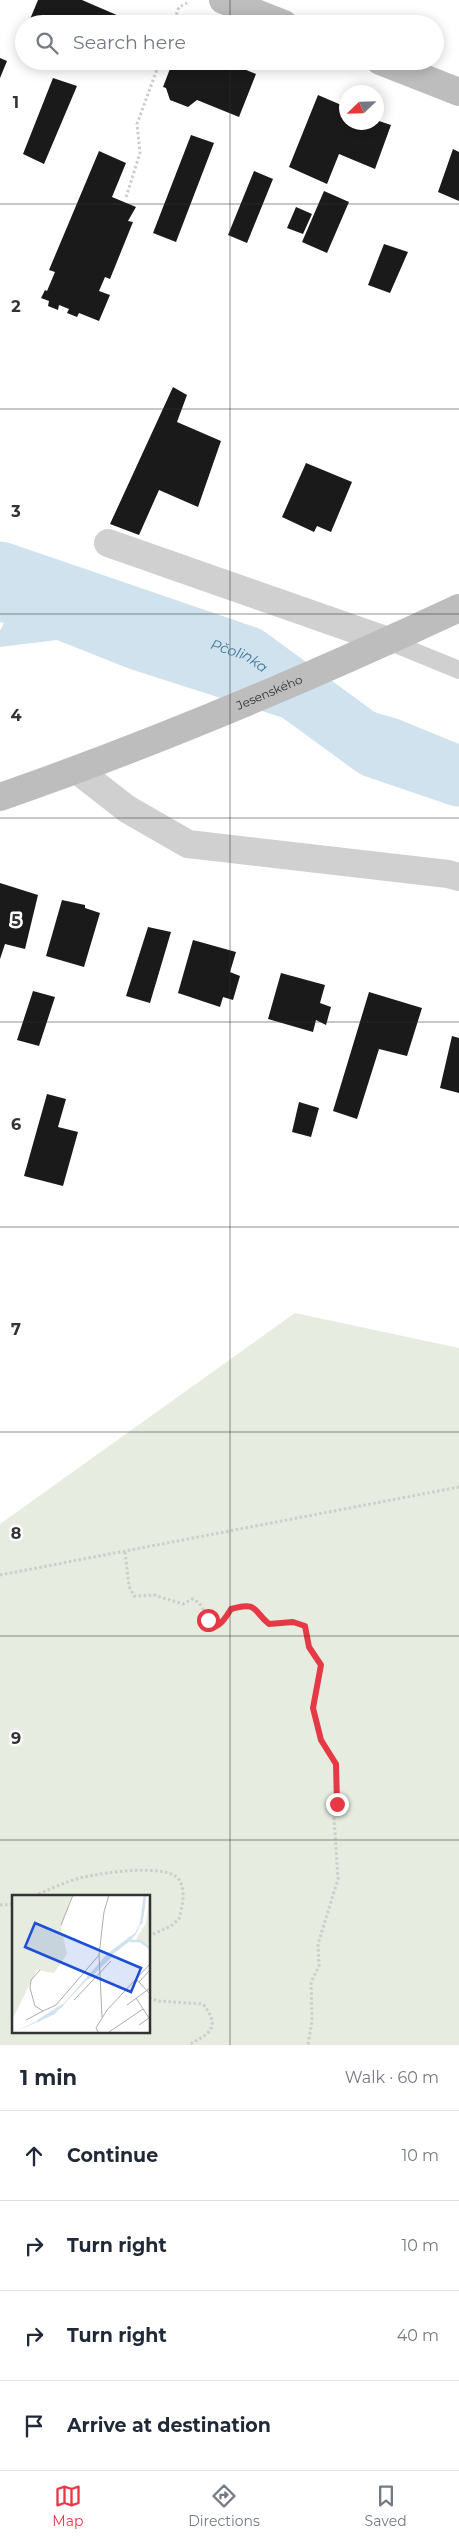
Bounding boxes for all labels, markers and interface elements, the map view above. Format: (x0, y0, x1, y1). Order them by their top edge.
search box (15, 15, 444, 70)
icon: search (33, 29, 61, 57)
text: Search here (73, 31, 186, 54)
north arrow (339, 85, 384, 130)
text: 1 (13, 93, 19, 112)
text: 2 (11, 297, 21, 316)
text: 3 (10, 502, 21, 521)
water label: Pčolinka (209, 635, 271, 676)
street label: Jesenského (233, 671, 304, 713)
text: 4 (10, 706, 22, 725)
text: 5 (11, 911, 21, 930)
text: 6 (11, 1115, 21, 1134)
text: 7 (11, 1320, 21, 1339)
text: 8 (11, 1524, 21, 1543)
route start (197, 1609, 220, 1632)
text: 9 (11, 1729, 21, 1748)
route end (326, 1793, 349, 1816)
inset map (12, 1895, 150, 2032)
text: 1 min (20, 2065, 77, 2090)
text: Walk · 60 m (345, 2068, 439, 2087)
icon: ahead (20, 2142, 48, 2170)
text: Continue (67, 2144, 158, 2167)
text: 10 m (401, 2146, 439, 2165)
icon: right (20, 2232, 48, 2260)
text: Turn right (67, 2234, 167, 2257)
text: 10 m (401, 2236, 439, 2255)
icon: right (20, 2322, 48, 2350)
text: Turn right (67, 2324, 167, 2347)
text: 40 m (397, 2326, 439, 2345)
icon: arrive (20, 2412, 48, 2440)
text: Arrive at destination (67, 2414, 271, 2437)
tab: Map (52, 2482, 83, 2530)
tab: Directions (188, 2482, 260, 2530)
tab: Saved (365, 2482, 407, 2530)

